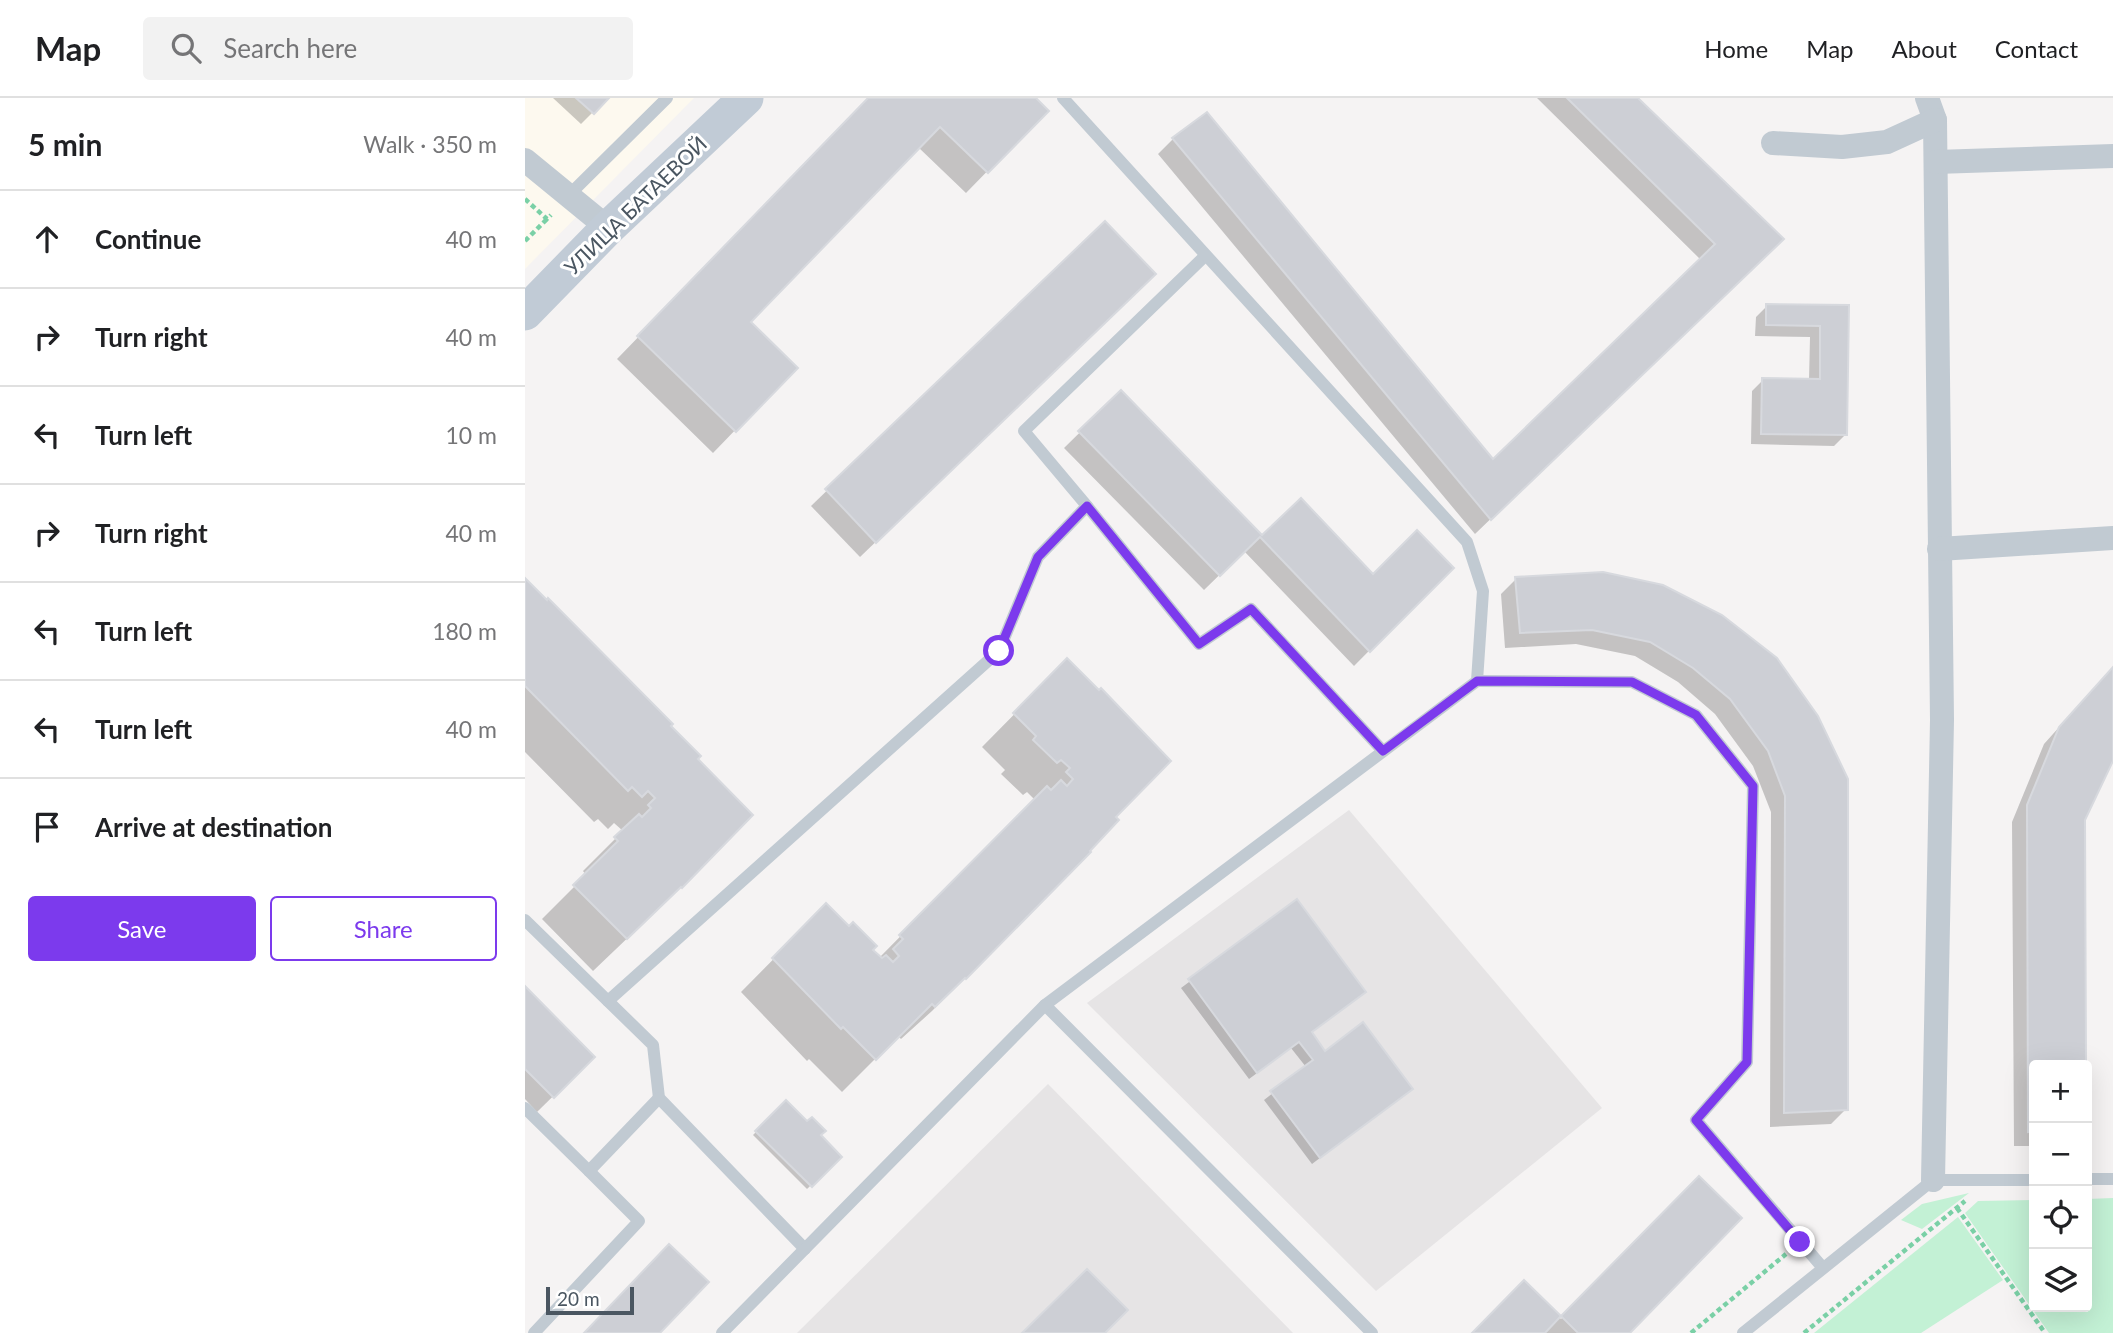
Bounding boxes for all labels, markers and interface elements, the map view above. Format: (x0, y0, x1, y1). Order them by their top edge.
search box (143, 17, 633, 80)
text: Map (35, 28, 101, 68)
icon: search (167, 29, 205, 67)
text: Search here (223, 32, 357, 64)
text: Home (1704, 34, 1768, 63)
text: Map (1806, 34, 1854, 63)
text: About (1892, 34, 1957, 63)
text: Contact (1995, 34, 2078, 63)
text: 5 min (28, 126, 102, 162)
text: Walk · 350 m (363, 130, 497, 158)
street label: УЛИЦА БАТАЕВОЙ (559, 131, 711, 279)
icon: ahead (28, 220, 66, 258)
text: Continue (95, 223, 201, 255)
text: 40 m (446, 225, 497, 253)
icon: right (28, 318, 66, 356)
text: Turn right (95, 321, 208, 353)
text: 40 m (446, 323, 497, 351)
icon: left (28, 416, 66, 454)
text: Turn left (95, 419, 192, 451)
text: 10 m (446, 421, 497, 449)
icon: right (28, 514, 66, 552)
text: Turn right (95, 517, 208, 549)
text: 40 m (446, 519, 497, 547)
icon: left (28, 612, 66, 650)
text: Turn left (95, 615, 192, 647)
text: 180 m (432, 617, 497, 645)
route start (983, 635, 1014, 666)
icon: left (28, 710, 66, 748)
text: Turn left (95, 713, 192, 745)
text: 40 m (446, 715, 497, 743)
icon: arrive (28, 808, 66, 846)
text: Arrive at destination (95, 811, 332, 843)
button: Save (28, 896, 256, 961)
button: Share (270, 896, 497, 961)
map controls (2029, 1060, 2092, 1312)
button: + (2029, 1060, 2092, 1123)
button: − (2029, 1123, 2092, 1186)
button: locate (2029, 1186, 2092, 1249)
route end (1784, 1226, 1815, 1257)
button: layers (2029, 1249, 2092, 1312)
scale bar (546, 1284, 633, 1316)
text: 20 m (557, 1287, 600, 1310)

